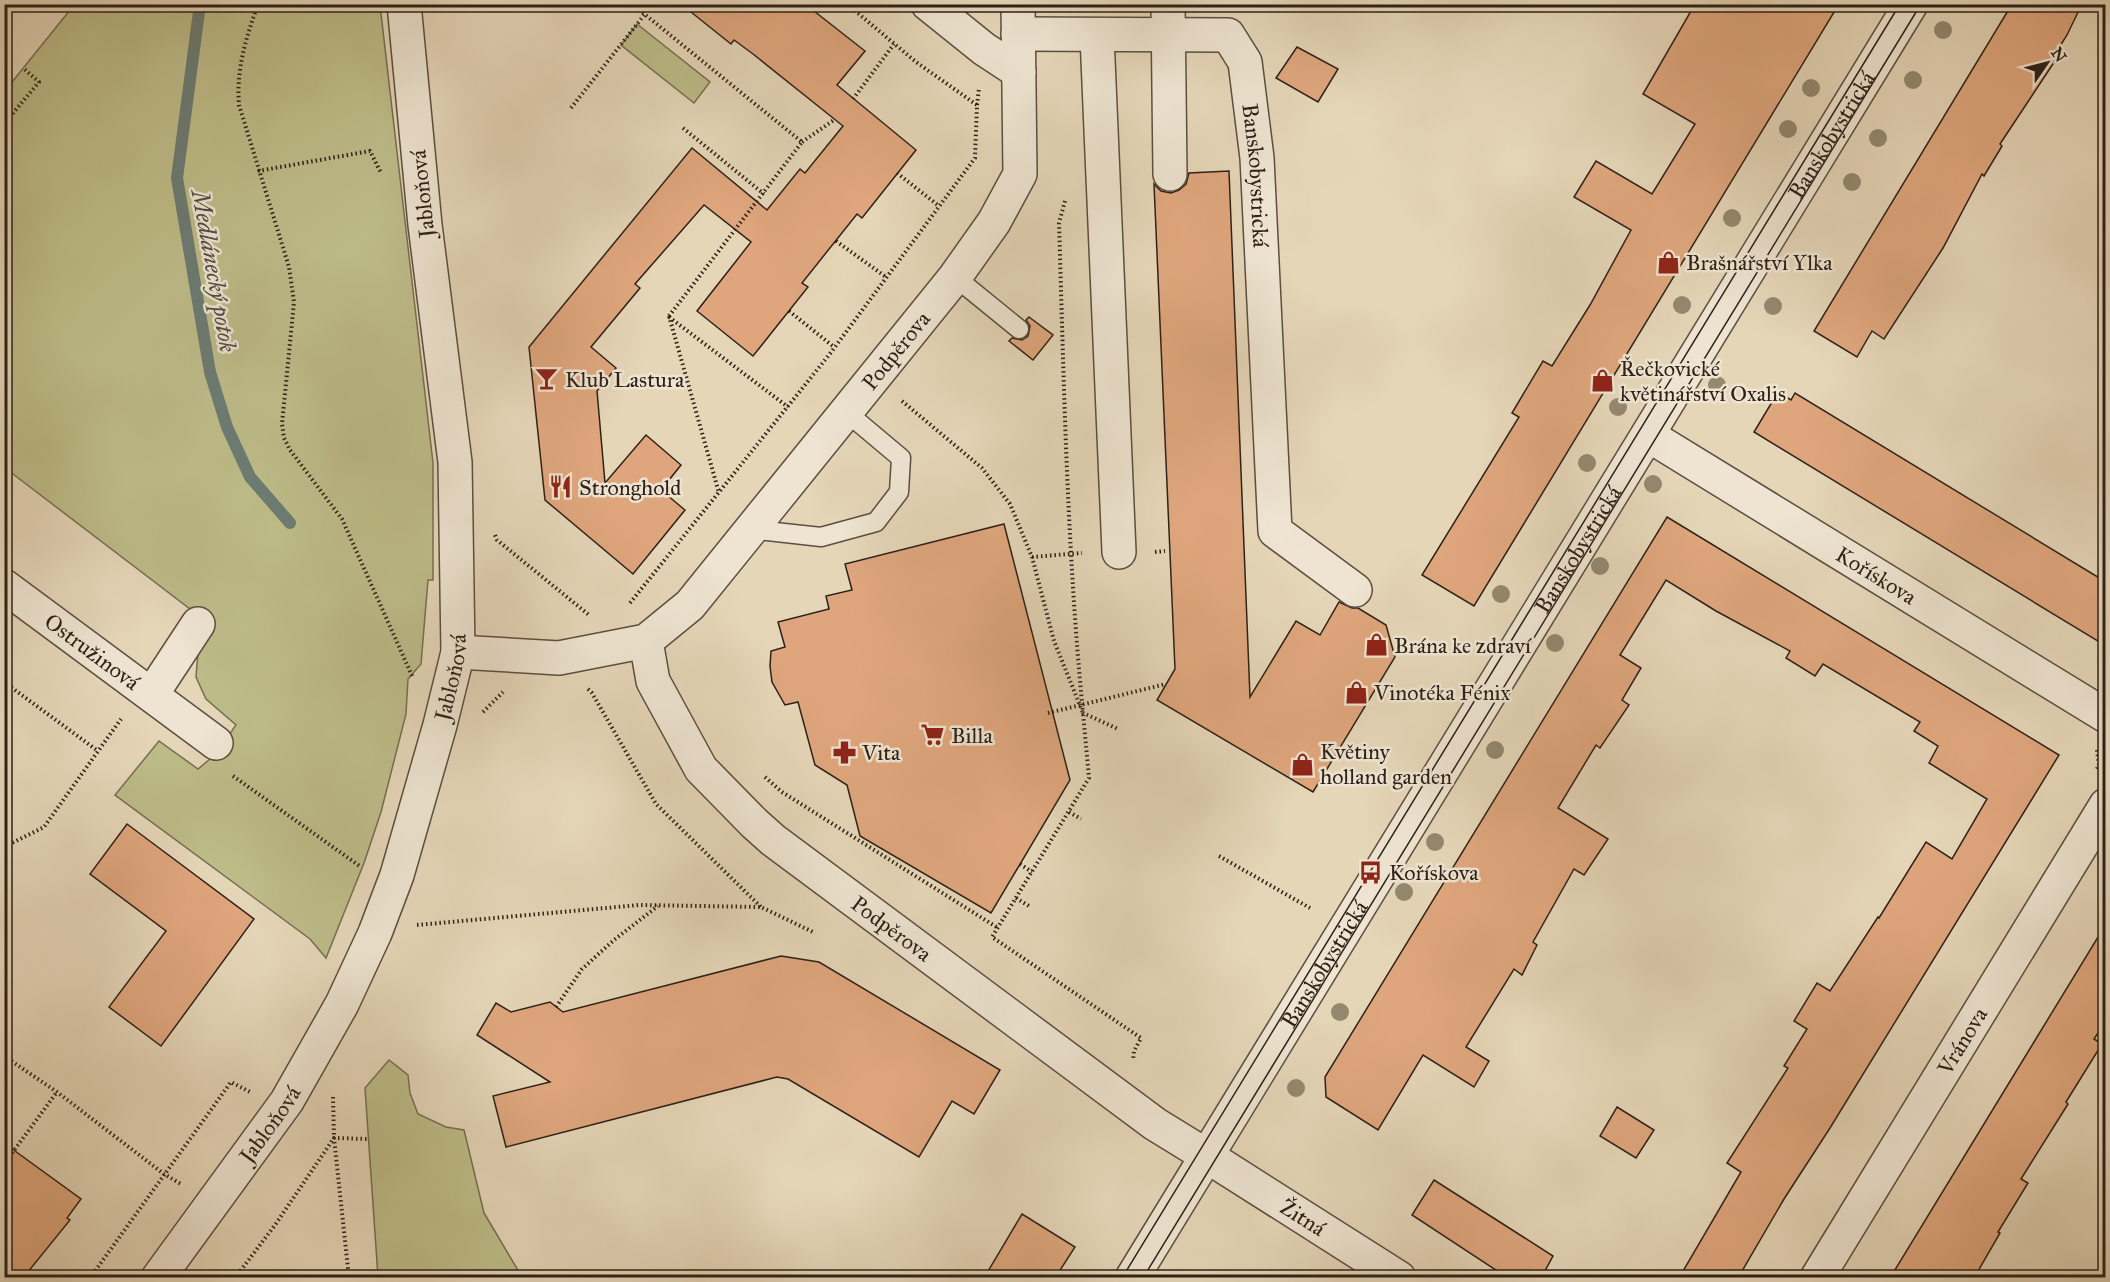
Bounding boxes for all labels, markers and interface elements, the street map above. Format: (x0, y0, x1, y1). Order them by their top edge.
north arrow (2017, 33, 2077, 93)
text: N (2047, 44, 2071, 66)
street label: Banskobystrická (1782, 66, 1881, 204)
street label: Banskobystrická (1236, 102, 1274, 249)
street label: Jabloňová (404, 148, 441, 241)
water label: Medlánecký potok (185, 186, 243, 355)
shop icon: Brašnářství Ylka (1655, 249, 1681, 275)
place label: Brašnářství Ylka (1686, 249, 1833, 276)
street label: Podpěrova (856, 305, 936, 396)
place label: Řečkovické květinářství Oxalis (1620, 355, 1786, 407)
bar icon: Klub Lastura (534, 366, 560, 392)
place label: Klub Lastura (565, 366, 685, 393)
shop icon: Řečkovické květinářství Oxalis (1589, 368, 1615, 394)
restaurant icon: Stronghold (548, 474, 574, 500)
place label: Stronghold (579, 474, 681, 501)
street label: Banskobystrická (1529, 480, 1628, 618)
street label: Kořískova (1831, 541, 1922, 611)
street label: Ostružinová (39, 608, 146, 696)
shop icon: Brána ke zdraví (1363, 632, 1389, 658)
place label: Brána ke zdraví (1394, 632, 1532, 659)
street label: Jabloňová (428, 633, 472, 725)
shop icon: Vinotéka Fénix (1343, 679, 1369, 705)
place label: Vinotéka Fénix (1373, 679, 1511, 706)
supermarket icon: Billa (920, 722, 946, 748)
place label: Billa (951, 722, 993, 749)
place label: Květiny holland garden (1320, 738, 1452, 790)
pharmacy icon: Vita (831, 739, 857, 765)
place label: Vita (861, 739, 901, 766)
shop icon: Květiny holland garden (1289, 751, 1315, 777)
bus stop icon: Kořískova (1358, 859, 1384, 885)
place label: Kořískova (1389, 859, 1479, 886)
street label: Podpěrova (846, 890, 938, 968)
street label: Banskobystrická (1275, 895, 1374, 1033)
street label: Vránova (1931, 1002, 1994, 1081)
street label: Jabloňová (232, 1081, 307, 1170)
street label: Žitná (1275, 1193, 1331, 1242)

